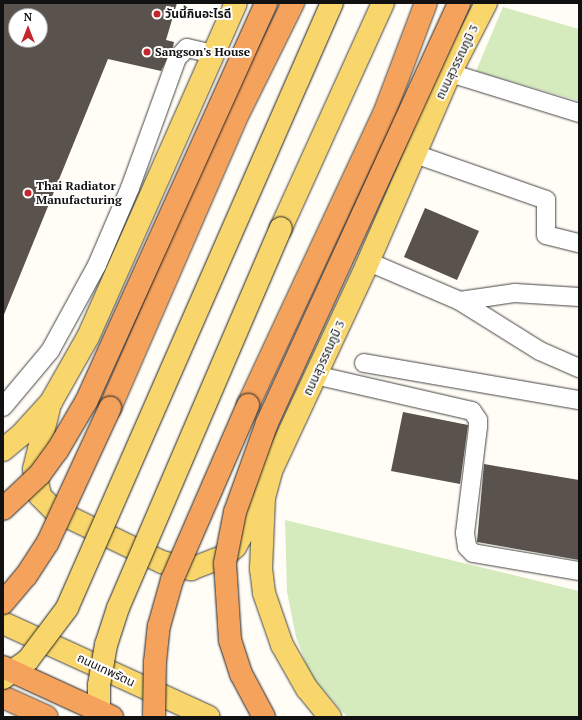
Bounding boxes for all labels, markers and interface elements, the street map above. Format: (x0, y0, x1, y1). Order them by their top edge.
place label: วันนี้กินอะไรดี (165, 7, 231, 21)
north arrow (8, 8, 48, 48)
marker: วันนี้กินอะไรดี (152, 9, 162, 19)
text: N (24, 10, 32, 24)
street label: ถนนสุวรรณภูมิ 3 (433, 22, 481, 102)
place label: Sangson's House (155, 45, 250, 59)
marker: Sangson's House (142, 47, 152, 57)
place label: Thai Radiator Manufacturing (36, 179, 122, 207)
marker: Thai Radiator Manufacturing (23, 188, 33, 198)
street label: ถนนสุวรรณภูมิ 3 (300, 318, 348, 398)
street label: ถนนเทพรัตน (75, 650, 137, 690)

